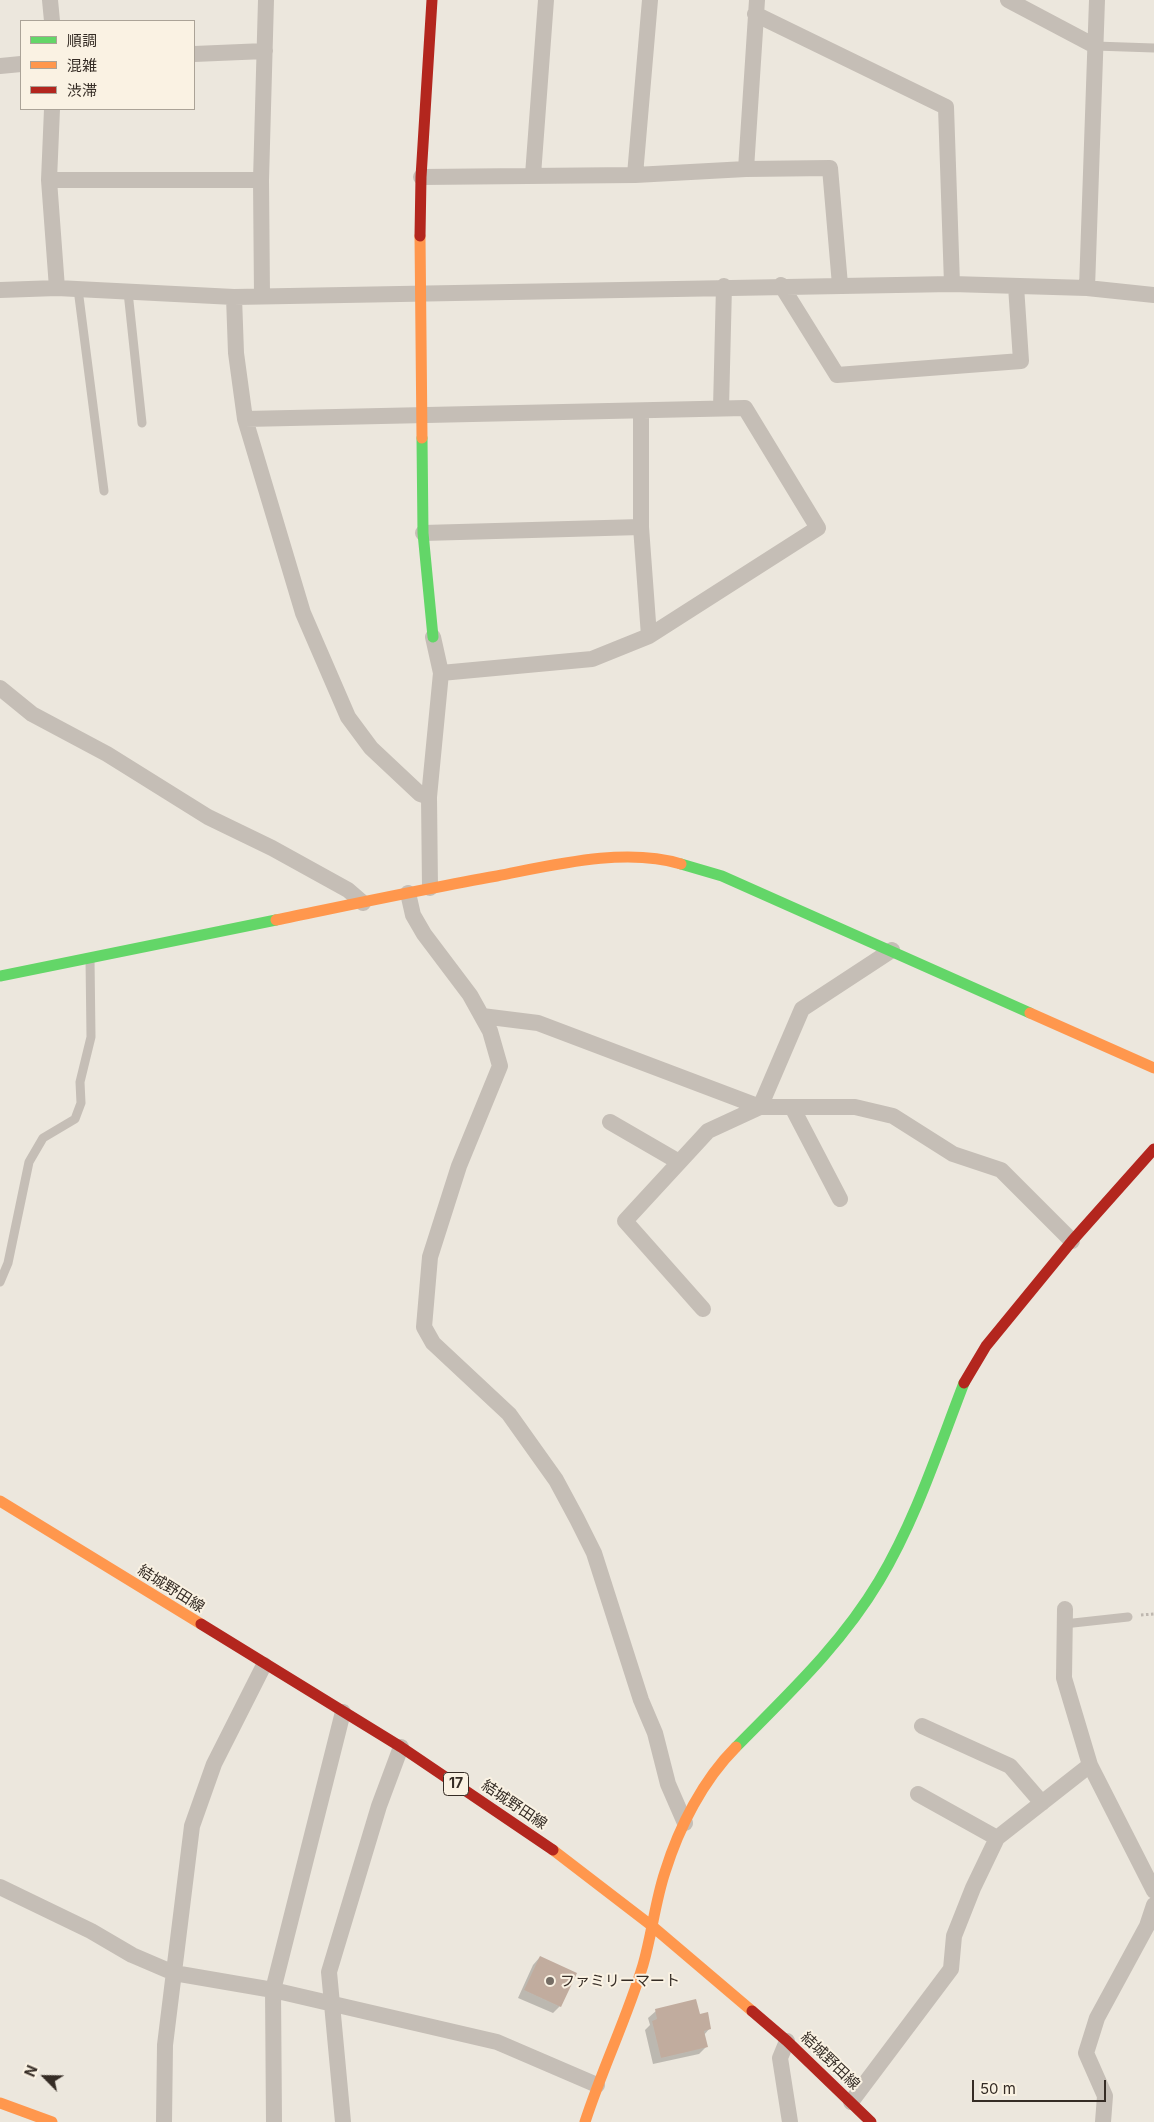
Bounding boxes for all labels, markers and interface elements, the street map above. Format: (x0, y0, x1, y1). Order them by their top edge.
legend (20, 20, 195, 110)
text: 順調 (67, 31, 97, 50)
text: 混雑 (67, 56, 97, 75)
text: 渋滞 (67, 81, 97, 100)
street label: 結城野田線 (134, 1561, 208, 1617)
road number: 17 (444, 1772, 468, 1796)
street label: 結城野田線 (478, 1777, 550, 1833)
place label: ファミリーマート (560, 1972, 680, 1990)
marker: ファミリーマート (544, 1975, 556, 1987)
street label: 結城野田線 (797, 2028, 863, 2094)
north arrow (20, 2052, 70, 2102)
text: N (21, 2063, 41, 2079)
scale bar (974, 2070, 1108, 2102)
text: 50 m (980, 2079, 1016, 2098)

